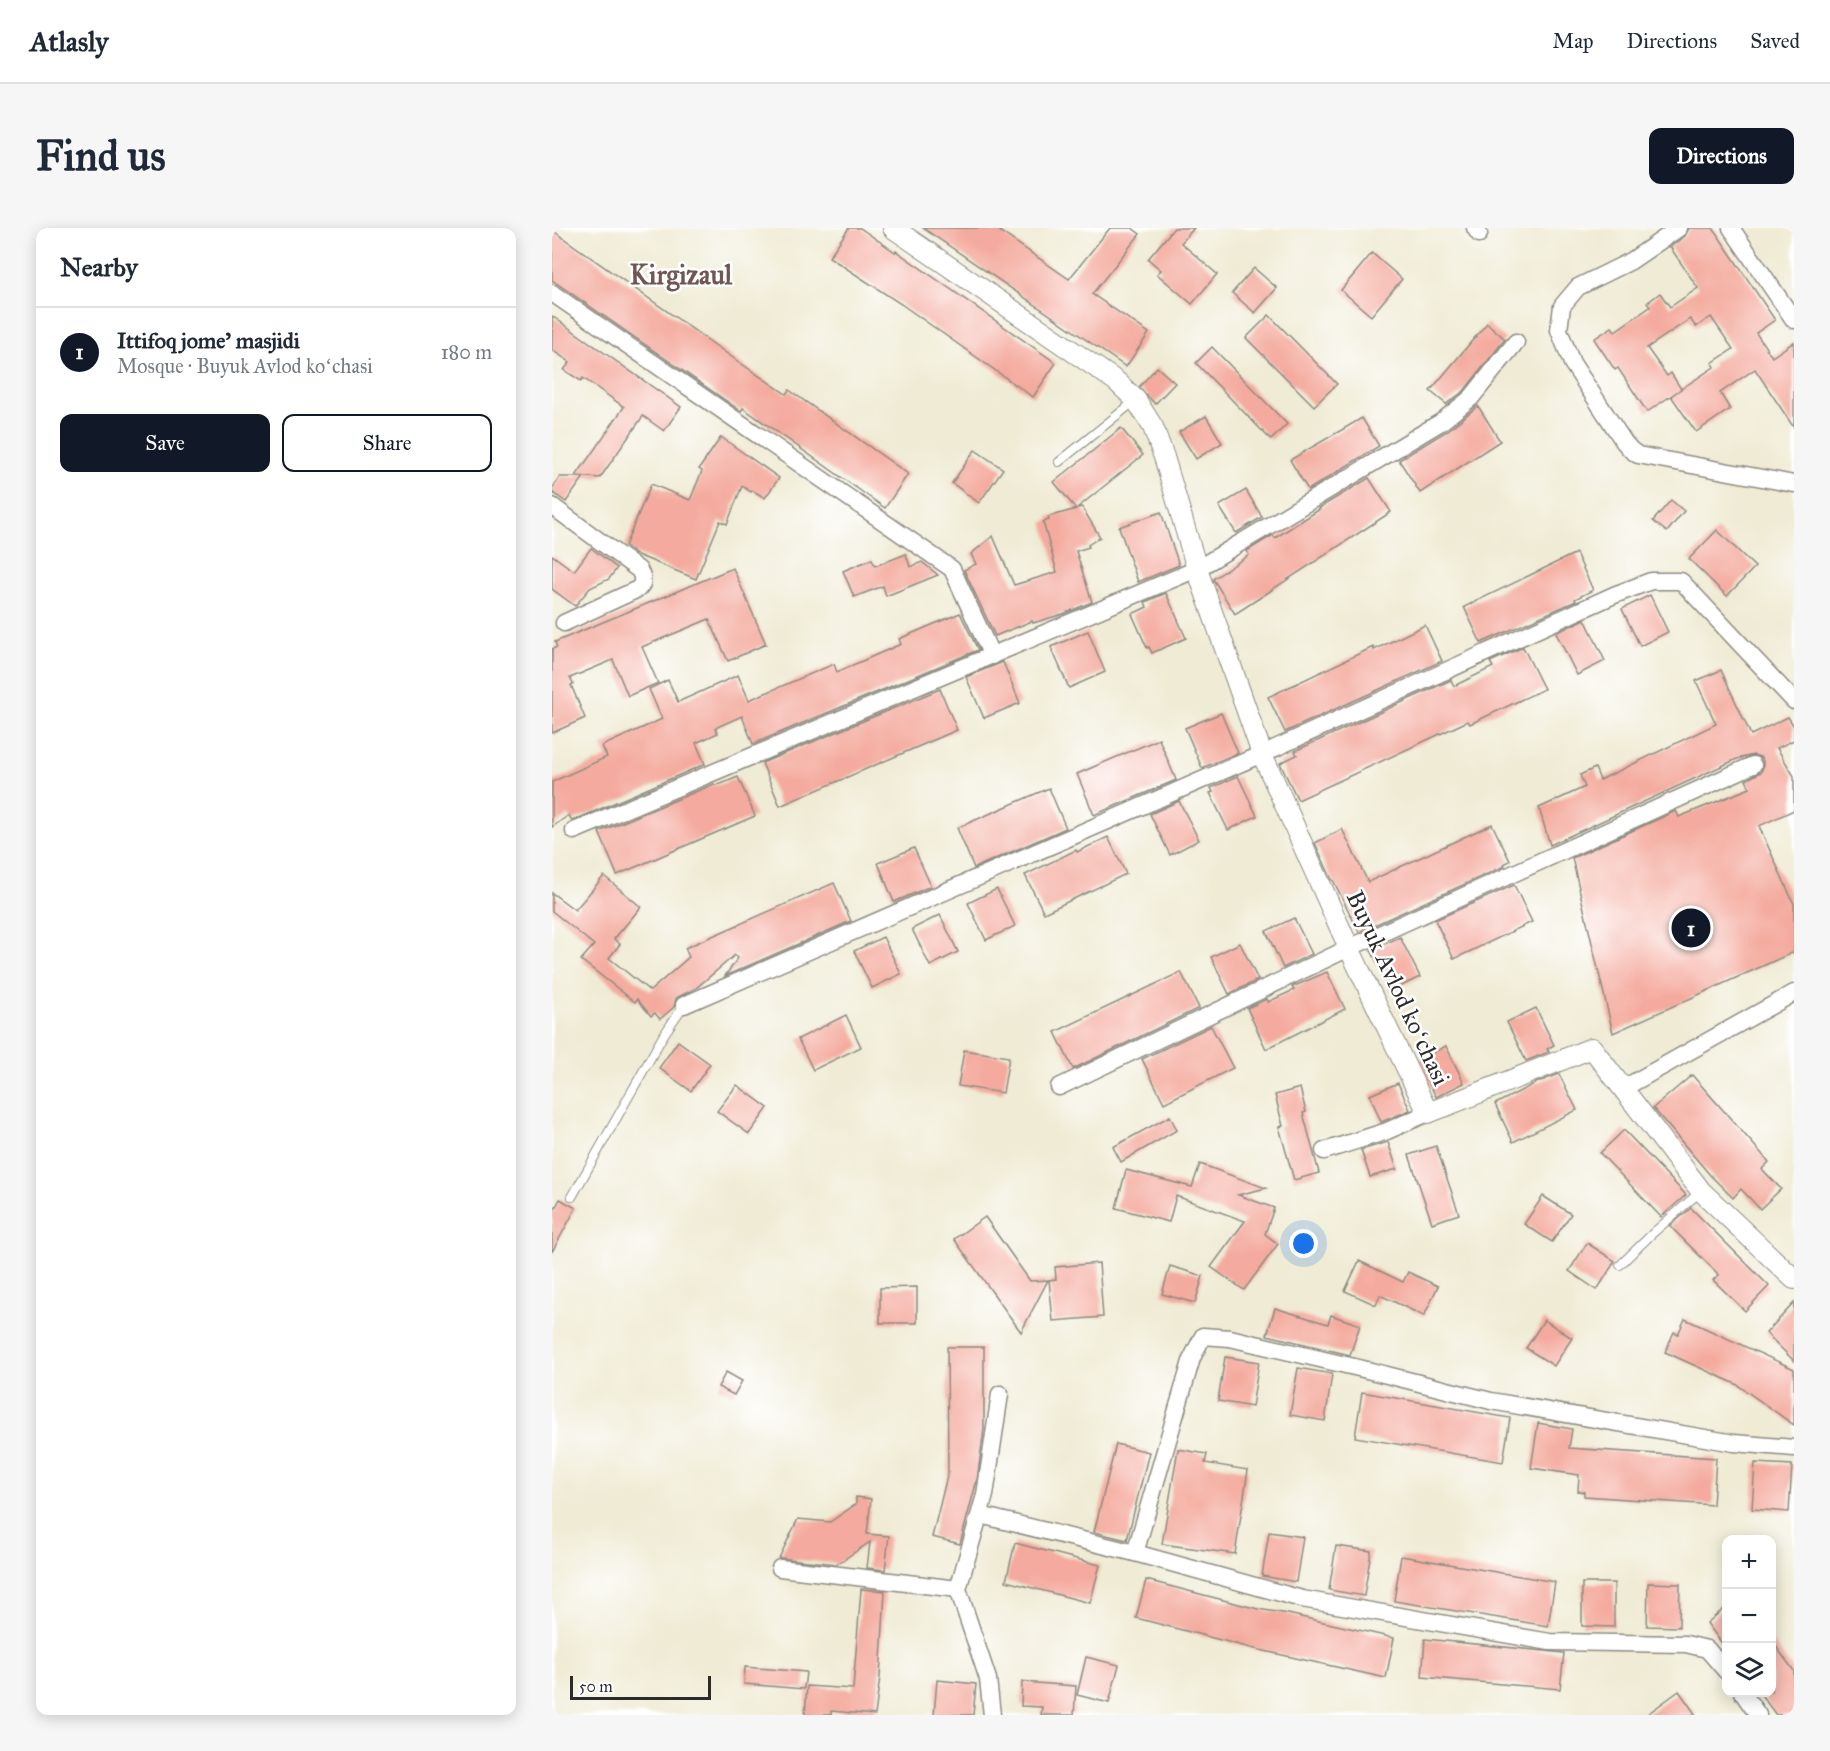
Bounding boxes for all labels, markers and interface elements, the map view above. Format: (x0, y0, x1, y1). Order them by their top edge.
text: Atlasly (30, 24, 108, 59)
text: Map (1553, 28, 1594, 54)
text: Directions (1627, 28, 1717, 54)
text: Saved (1750, 28, 1800, 54)
button: Directions (1649, 128, 1794, 184)
text: Find us (36, 130, 166, 182)
text: Nearby (60, 251, 138, 283)
district label: Kirgizaul (630, 258, 733, 292)
text: Ittifoq jome’ masjidi (117, 327, 300, 354)
text: 1 (76, 340, 83, 364)
text: 180 m (441, 340, 492, 364)
text: Mosque · Buyuk Avlod koʻchasi (117, 354, 373, 378)
button: Save (60, 414, 270, 472)
button: Share (282, 414, 492, 472)
street label: Buyuk Avlod koʻchasi (1340, 886, 1456, 1091)
pin: 1 (1672, 906, 1710, 950)
your location (1289, 1229, 1318, 1258)
map controls (1722, 1535, 1776, 1697)
button: + (1722, 1535, 1776, 1589)
button: − (1722, 1589, 1776, 1643)
button: layers (1722, 1643, 1776, 1697)
scale bar (570, 1673, 711, 1700)
text: 50 m (579, 1677, 613, 1696)

